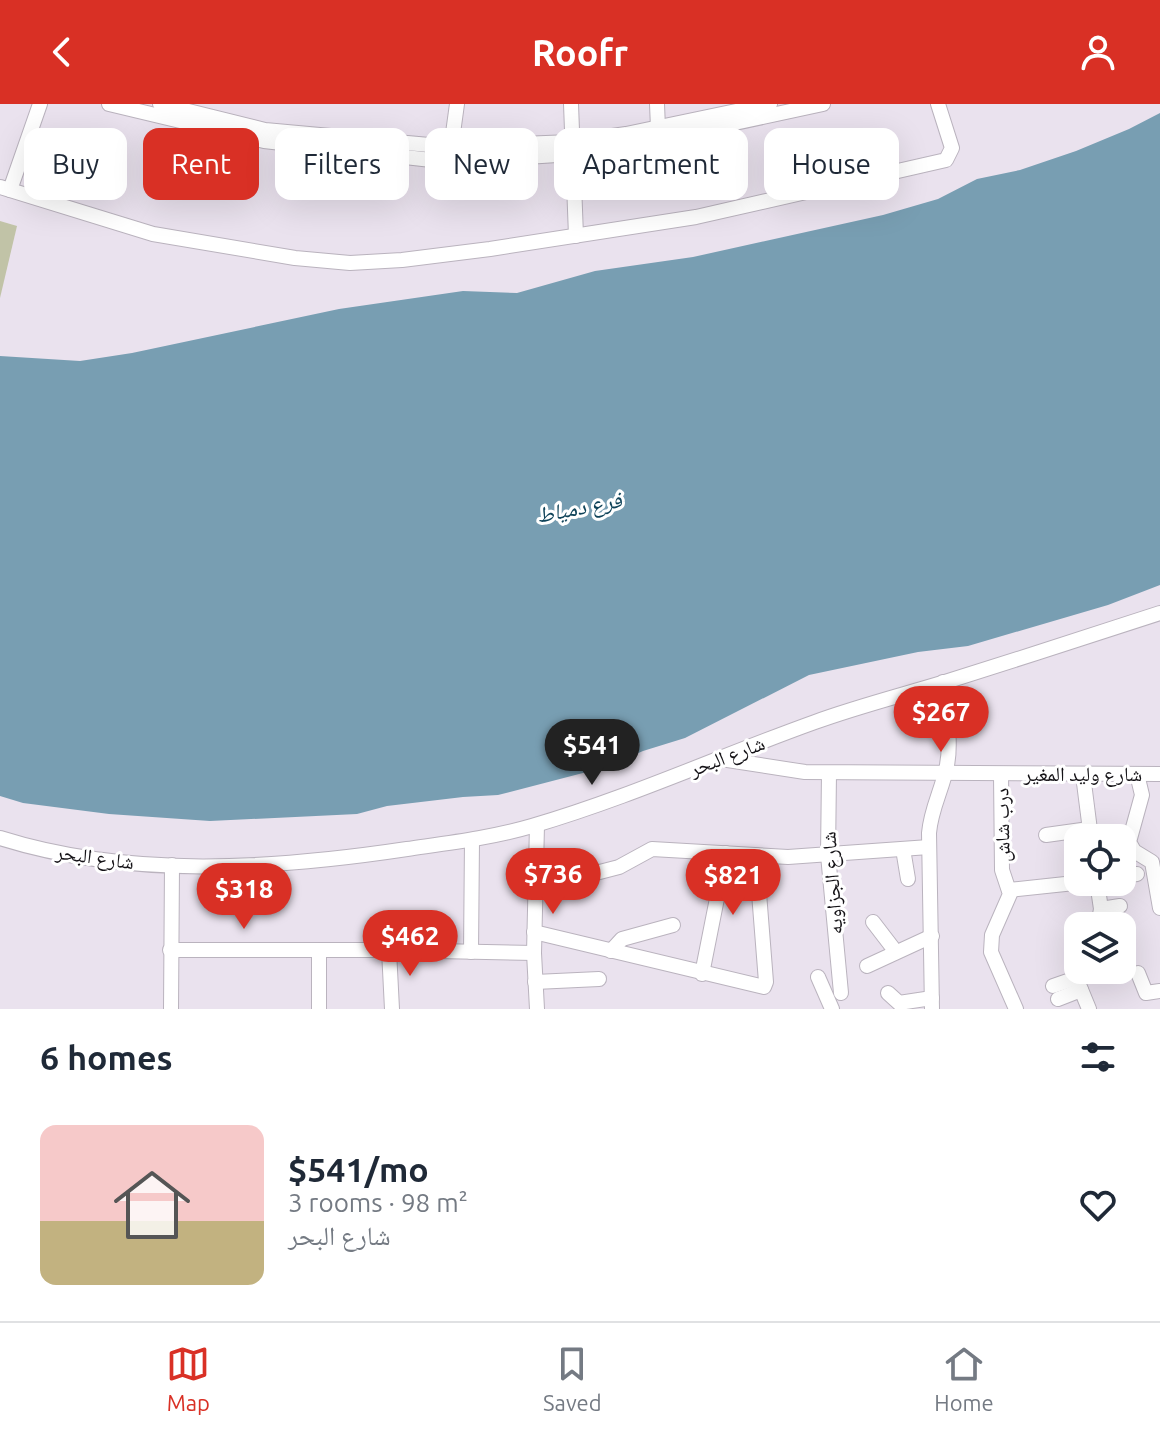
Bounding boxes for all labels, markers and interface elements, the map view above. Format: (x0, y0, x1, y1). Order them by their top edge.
icon: back (40, 30, 84, 74)
icon: person (1076, 30, 1120, 74)
text: Roofr (532, 32, 628, 73)
chip: Buy (24, 128, 127, 200)
chip: Rent (143, 128, 259, 200)
chip: Filters (275, 128, 409, 200)
chip: New (425, 128, 538, 200)
chip: Apartment (554, 128, 748, 200)
chip: House (764, 128, 899, 200)
water label: فرع دمياط (534, 486, 625, 530)
pin: $267 (894, 686, 988, 754)
text: $267 (912, 697, 970, 726)
pin: $541 (545, 719, 639, 787)
text: $541 (563, 730, 621, 759)
street label: شارع البحر (685, 731, 768, 783)
street label: شارع وليد المغير (1023, 762, 1142, 787)
street label: درب شاش (989, 788, 1015, 862)
map controls (1064, 824, 1136, 984)
button: locate (1064, 824, 1136, 896)
street label: شارع الجزاويه (816, 831, 849, 935)
street label: شارع البحر (53, 839, 136, 875)
pin: $736 (506, 848, 600, 916)
pin: $821 (686, 849, 780, 917)
text: $736 (524, 859, 582, 888)
text: $821 (704, 860, 762, 889)
pin: $318 (197, 863, 291, 931)
text: $318 (215, 874, 273, 903)
pin: $462 (363, 910, 457, 978)
button: layers (1064, 912, 1136, 984)
text: $462 (381, 921, 439, 950)
icon: filters (1076, 1035, 1120, 1079)
text: 6 homes (40, 1038, 173, 1076)
text: $541/mo (288, 1150, 429, 1188)
icon: home (104, 1157, 200, 1253)
icon: heart (1076, 1183, 1120, 1227)
text: 3 rooms · 98 m² (288, 1188, 468, 1217)
text: شارع البحر (288, 1221, 391, 1250)
tab: Map (166, 1342, 210, 1415)
tab: Saved (543, 1342, 602, 1415)
tab: Home (934, 1342, 994, 1415)

